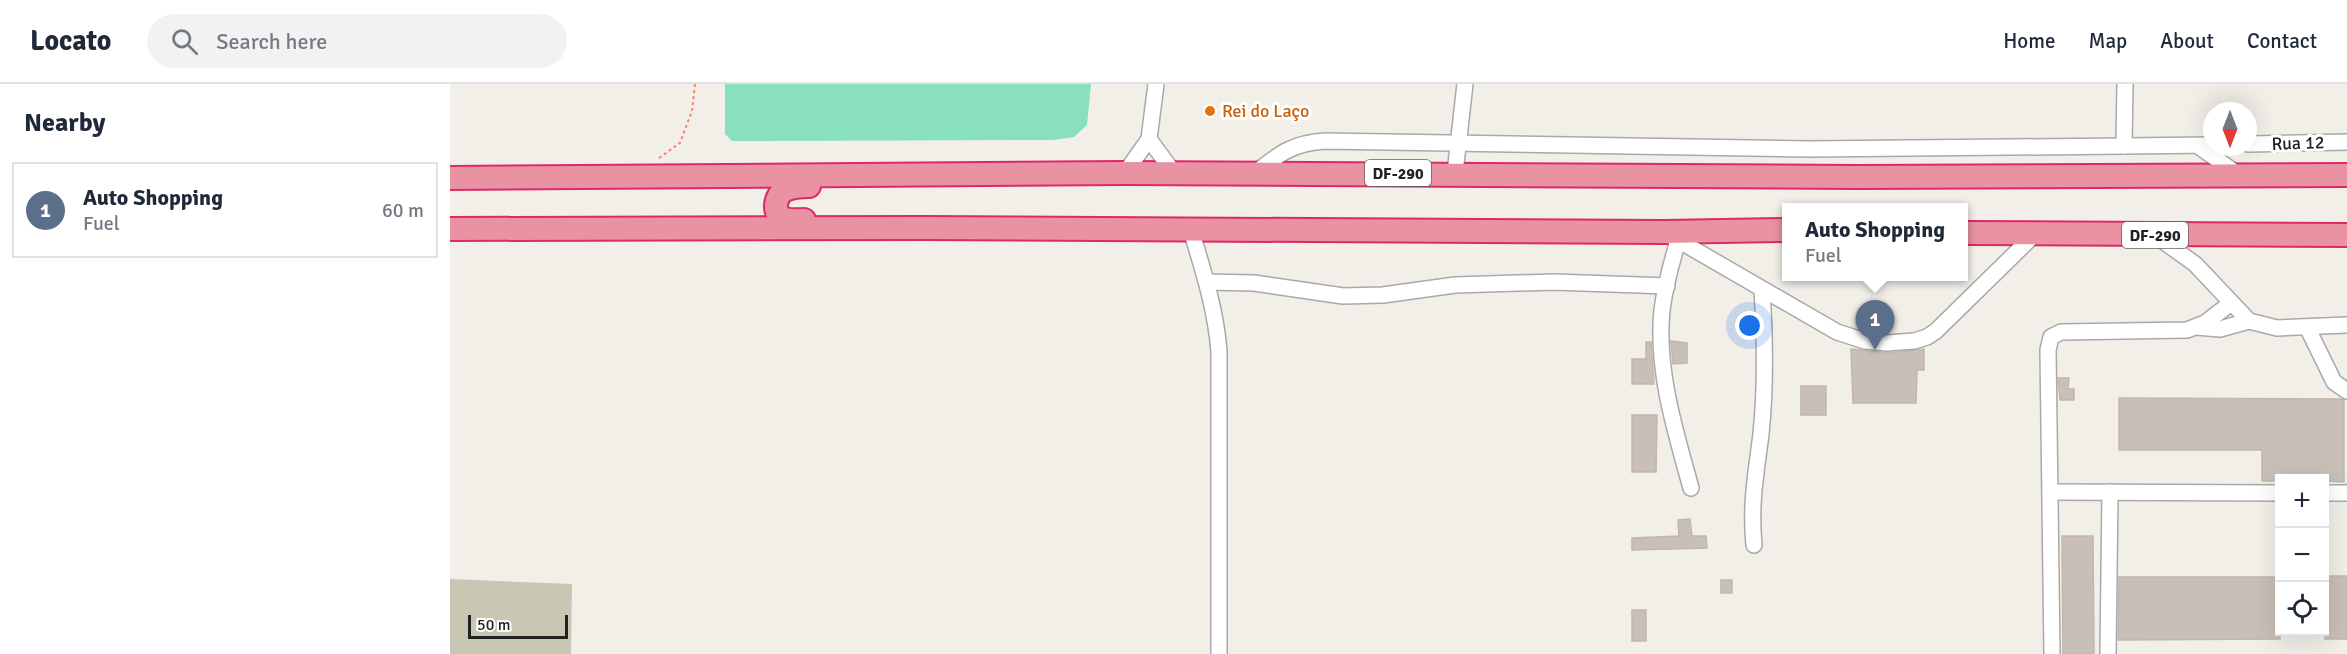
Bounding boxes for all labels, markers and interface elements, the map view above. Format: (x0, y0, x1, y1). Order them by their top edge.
search box (147, 14, 567, 68)
text: Locato (30, 24, 111, 58)
icon: search (168, 25, 201, 58)
text: Search here (216, 28, 327, 55)
text: Home (2003, 28, 2056, 54)
text: Map (2089, 28, 2127, 54)
text: About (2160, 28, 2214, 54)
text: Contact (2247, 28, 2317, 54)
place label: Rei do Laço (1222, 100, 1309, 122)
north arrow (2203, 102, 2257, 156)
marker: Rei do Laço (1203, 104, 1217, 118)
text: Nearby (24, 107, 105, 139)
street label: Rua 12 (2271, 131, 2325, 155)
road number: DF-290 (1365, 160, 1431, 186)
text: Auto Shopping (83, 184, 223, 211)
text: 1 (40, 198, 51, 223)
text: 60 m (382, 198, 424, 223)
popup (1782, 203, 1968, 281)
text: Fuel (83, 211, 120, 236)
text: Auto Shopping (1805, 216, 1945, 243)
road number: DF-290 (2122, 222, 2188, 248)
text: Fuel (1805, 243, 1842, 268)
pin: 1 (1856, 300, 1894, 350)
your location (1735, 311, 1764, 340)
map controls (2275, 474, 2329, 636)
button: + (2275, 474, 2329, 528)
button: − (2275, 528, 2329, 582)
button: locate (2275, 582, 2329, 636)
scale bar (468, 612, 568, 640)
text: 50 m (477, 615, 511, 635)

